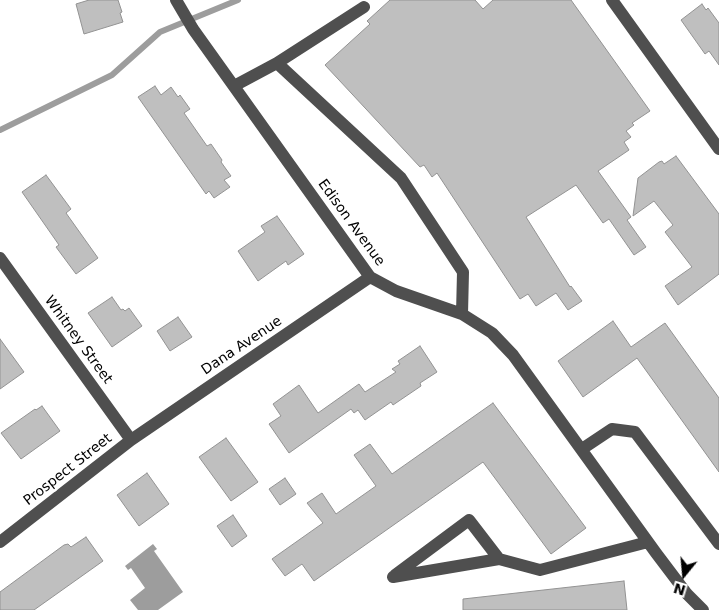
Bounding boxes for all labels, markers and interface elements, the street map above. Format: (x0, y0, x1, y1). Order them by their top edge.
street label: Edison Avenue (314, 176, 388, 270)
street label: Whitney Street (40, 293, 116, 387)
street label: Dana Avenue (199, 313, 285, 379)
street label: Prospect Street (21, 430, 115, 510)
north arrow (659, 550, 709, 600)
text: N (672, 580, 688, 599)

